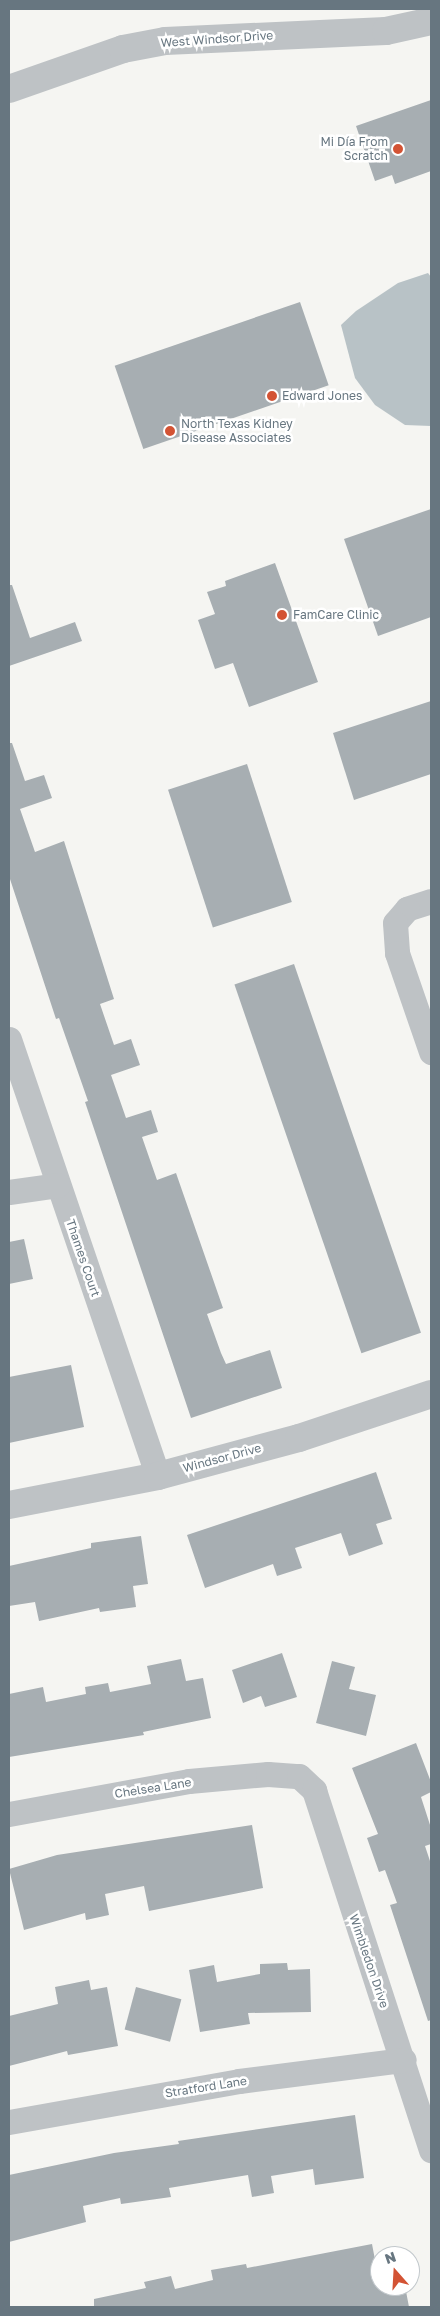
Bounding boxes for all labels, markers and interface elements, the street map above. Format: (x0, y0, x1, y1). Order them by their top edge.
street label: West Windsor Drive (160, 28, 274, 50)
place label: Mi Día From Scratch (321, 135, 388, 163)
marker: Mi Día From Scratch (392, 143, 404, 155)
place label: Edward Jones (282, 389, 362, 403)
marker: Edward Jones (266, 390, 278, 402)
place label: North Texas Kidney Disease Associates (181, 417, 293, 445)
marker: North Texas Kidney Disease Associates (163, 424, 177, 438)
marker: FamCare Clinic (275, 608, 289, 622)
place label: FamCare Clinic (293, 608, 379, 622)
street label: Thames Court (63, 1217, 103, 1299)
street label: Windsor Drive (181, 1441, 263, 1475)
street label: Chelsea Lane (114, 1775, 192, 1801)
street label: Wimbledon Drive (346, 1912, 392, 2010)
street label: Stratford Lane (164, 2073, 248, 2101)
north arrow (370, 2246, 420, 2296)
text: N (382, 2248, 398, 2267)

